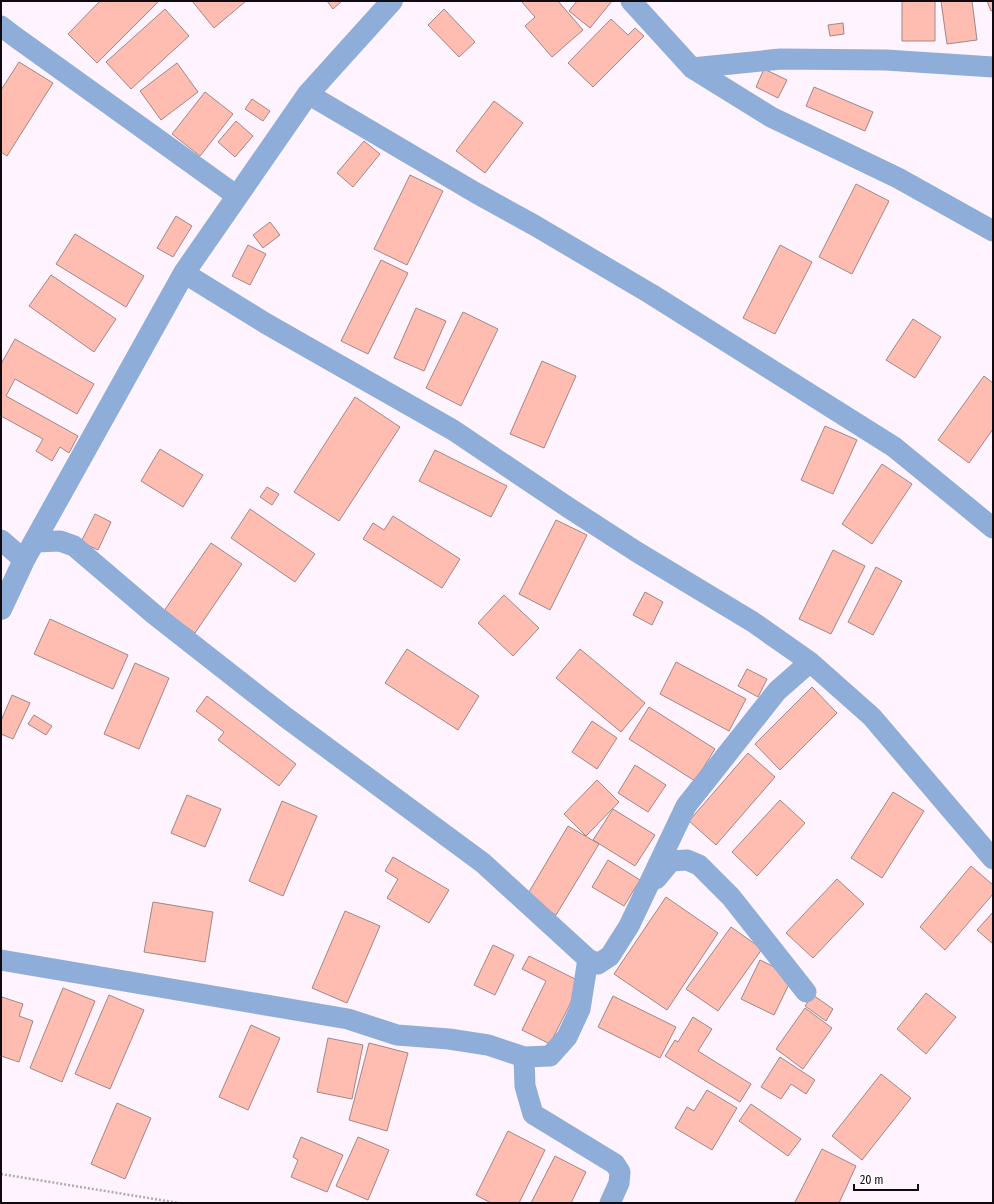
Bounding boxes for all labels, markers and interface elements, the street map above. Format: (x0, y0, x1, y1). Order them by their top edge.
scale bar (854, 1166, 918, 1192)
text: 20 m (860, 1173, 884, 1187)

